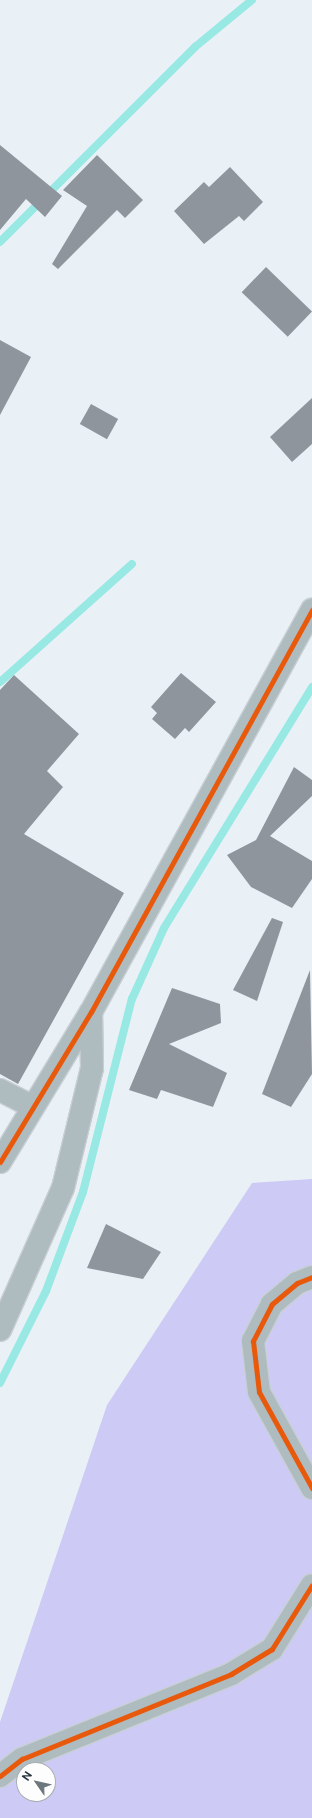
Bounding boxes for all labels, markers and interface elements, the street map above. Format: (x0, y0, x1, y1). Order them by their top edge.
north arrow (16, 1762, 56, 1802)
text: N (19, 1769, 34, 1783)

